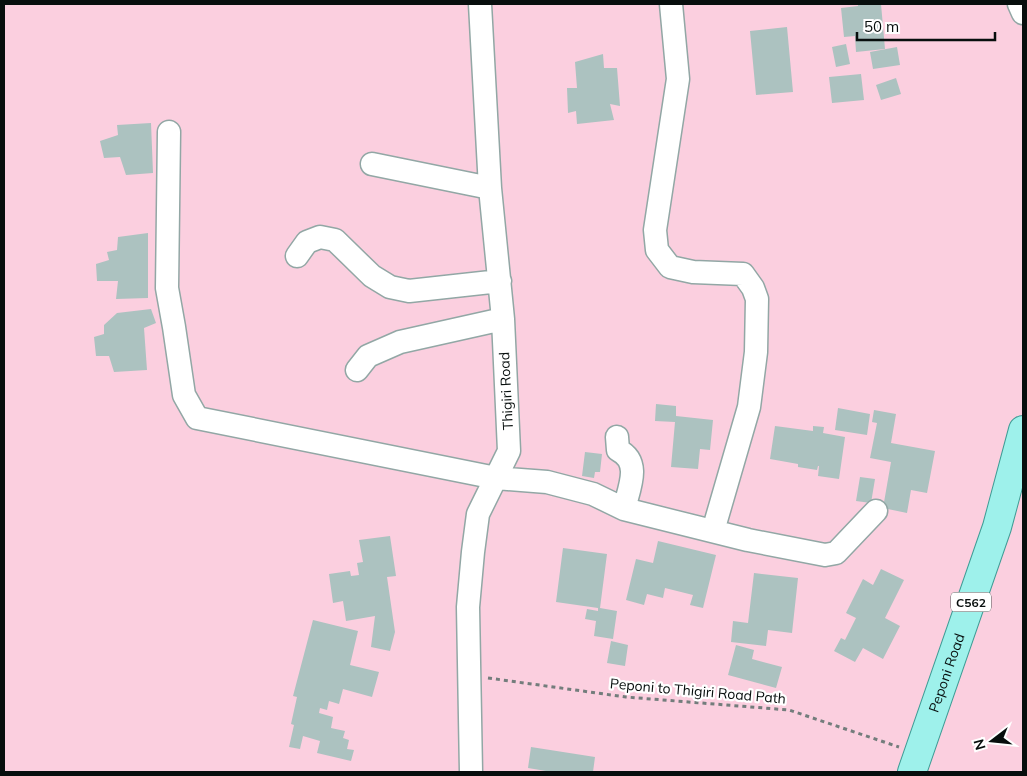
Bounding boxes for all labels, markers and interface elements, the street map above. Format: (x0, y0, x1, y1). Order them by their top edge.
scale bar (857, 10, 994, 42)
text: 50 m (864, 17, 899, 36)
street label: Thigiri Road (495, 352, 517, 430)
road number: C562 (951, 592, 991, 612)
street label: Peponi Road (924, 631, 968, 715)
street label: Peponi to Thigiri Road Path (609, 674, 787, 708)
north arrow (967, 716, 1017, 766)
text: N (969, 737, 990, 752)

